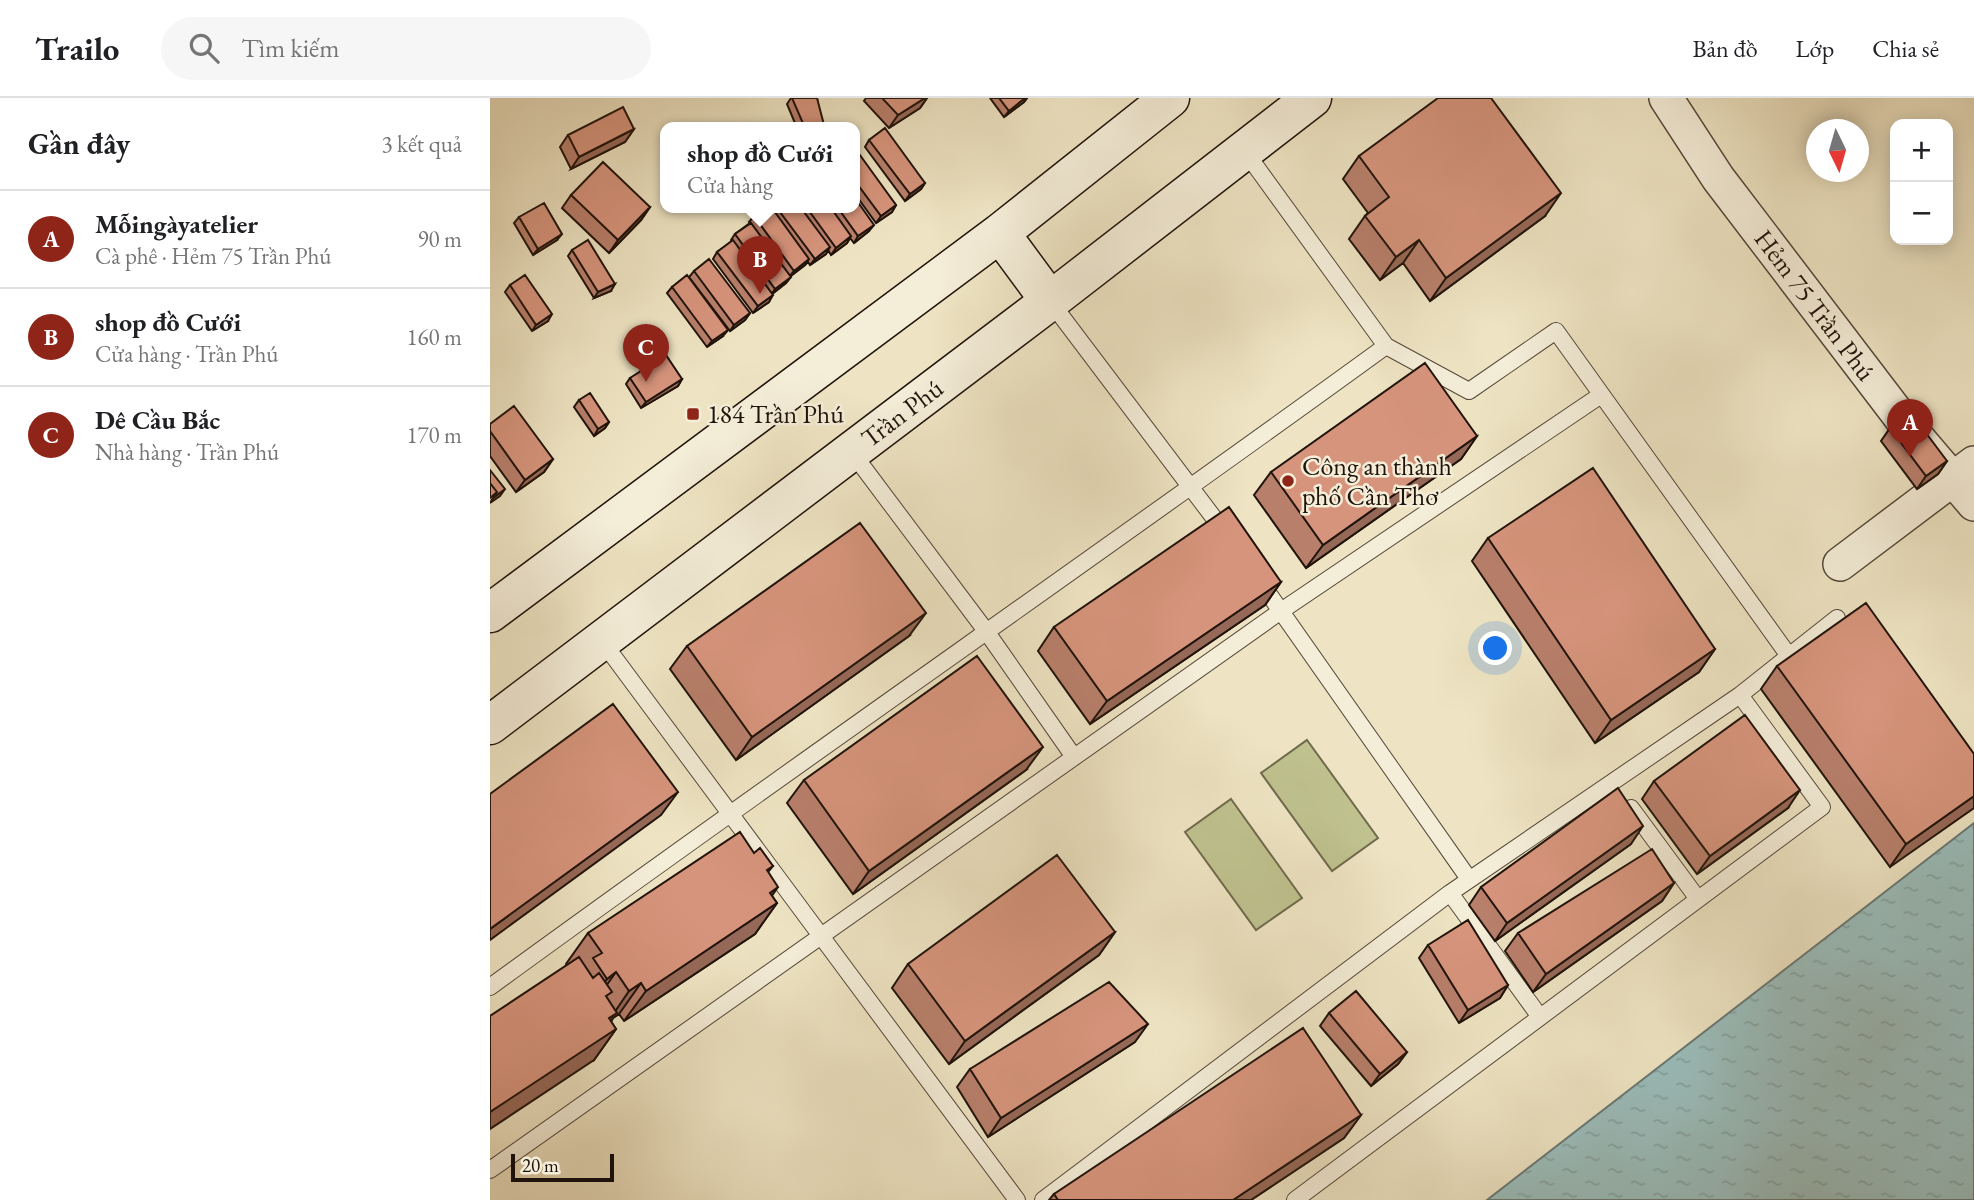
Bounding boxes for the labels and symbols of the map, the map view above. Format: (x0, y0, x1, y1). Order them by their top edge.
north arrow (1806, 119, 1869, 182)
street label: Hẻm 75 Trần Phú (1747, 222, 1883, 388)
pin: B (737, 236, 783, 294)
pin: C (623, 324, 669, 382)
street label: Trần Phú (854, 371, 950, 455)
place label: 184 Trần Phú (707, 397, 844, 431)
pin: A (1887, 399, 1933, 457)
marker: 184 Trần Phú (685, 406, 701, 422)
place label: Công an thành phố Cần Thơ (1302, 449, 1452, 513)
marker: Công an thành phố Cần Thơ (1280, 473, 1296, 489)
your location (1478, 631, 1512, 665)
scale bar (511, 1151, 614, 1183)

